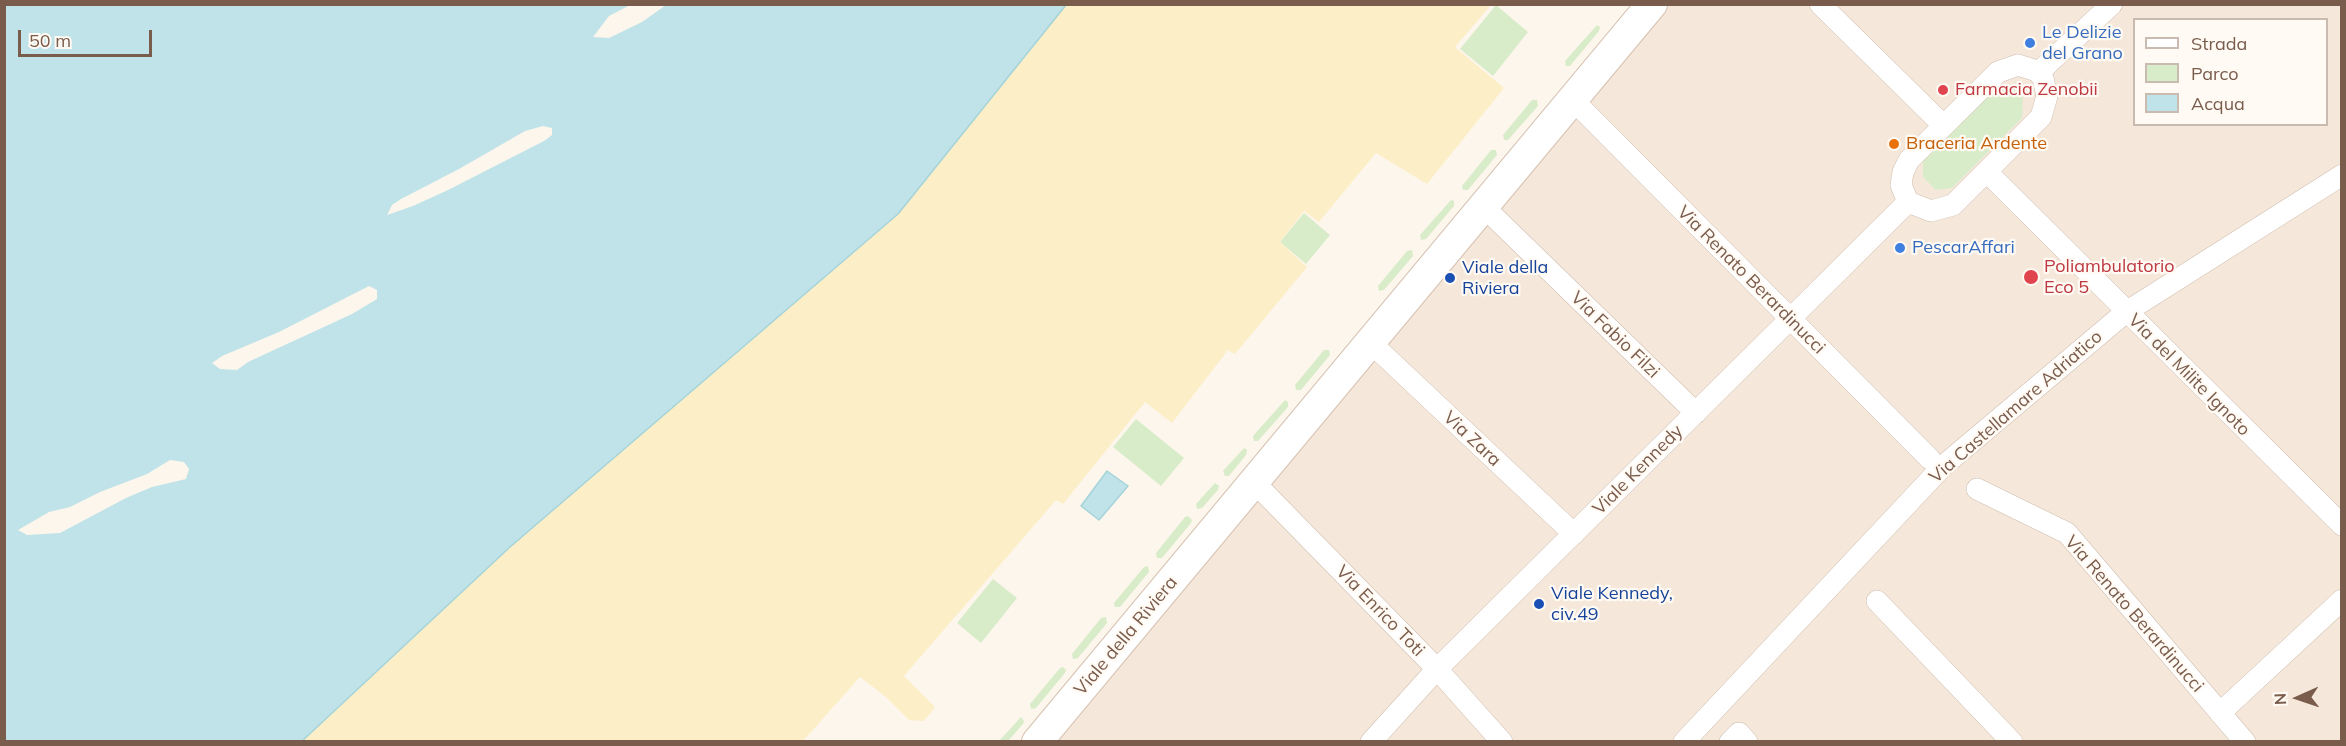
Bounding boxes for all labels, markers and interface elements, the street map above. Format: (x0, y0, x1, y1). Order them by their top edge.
scale bar (21, 18, 154, 56)
legend (2133, 18, 2328, 126)
place label: Le Delizie del Grano (2042, 22, 2123, 64)
text: 50 m (29, 29, 71, 52)
text: Strada (2191, 32, 2247, 55)
marker: Le Delizie del Grano (2023, 36, 2037, 50)
text: Parco (2191, 62, 2239, 85)
place label: Farmacia Zenobii (1955, 79, 2098, 101)
marker: Farmacia Zenobii (1936, 83, 1950, 97)
text: Acqua (2191, 92, 2245, 115)
place label: Braceria Ardente (1906, 133, 2047, 155)
marker: Braceria Ardente (1887, 137, 1901, 151)
street label: Via Renato Berardinucci (1672, 201, 1830, 359)
place label: PescarAffari (1912, 237, 2015, 259)
marker: PescarAffari (1893, 241, 1907, 255)
place label: Poliambulatorio Eco 5 (2044, 256, 2175, 298)
place label: Viale della Riviera (1462, 257, 1548, 300)
marker: Poliambulatorio Eco 5 (2022, 268, 2040, 286)
marker: Viale della Riviera (1443, 271, 1457, 285)
street label: Via Fabio Filzi (1566, 287, 1664, 383)
street label: Via del Milite Ignoto (2124, 310, 2254, 440)
street label: Via Castellamare Adriatico (1925, 326, 2107, 488)
street label: Via Zara (1439, 407, 1505, 471)
street label: Viale Kennedy (1588, 420, 1688, 520)
street label: Via Renato Berardinucci (2060, 531, 2208, 697)
street label: Via Enrico Toti (1331, 561, 1429, 661)
street label: Viale della Riviera (1070, 572, 1182, 700)
place label: Viale Kennedy, civ.49 (1551, 583, 1673, 626)
marker: Viale Kennedy, civ.49 (1532, 597, 1546, 611)
north arrow (2268, 668, 2328, 728)
text: N (2270, 692, 2290, 706)

